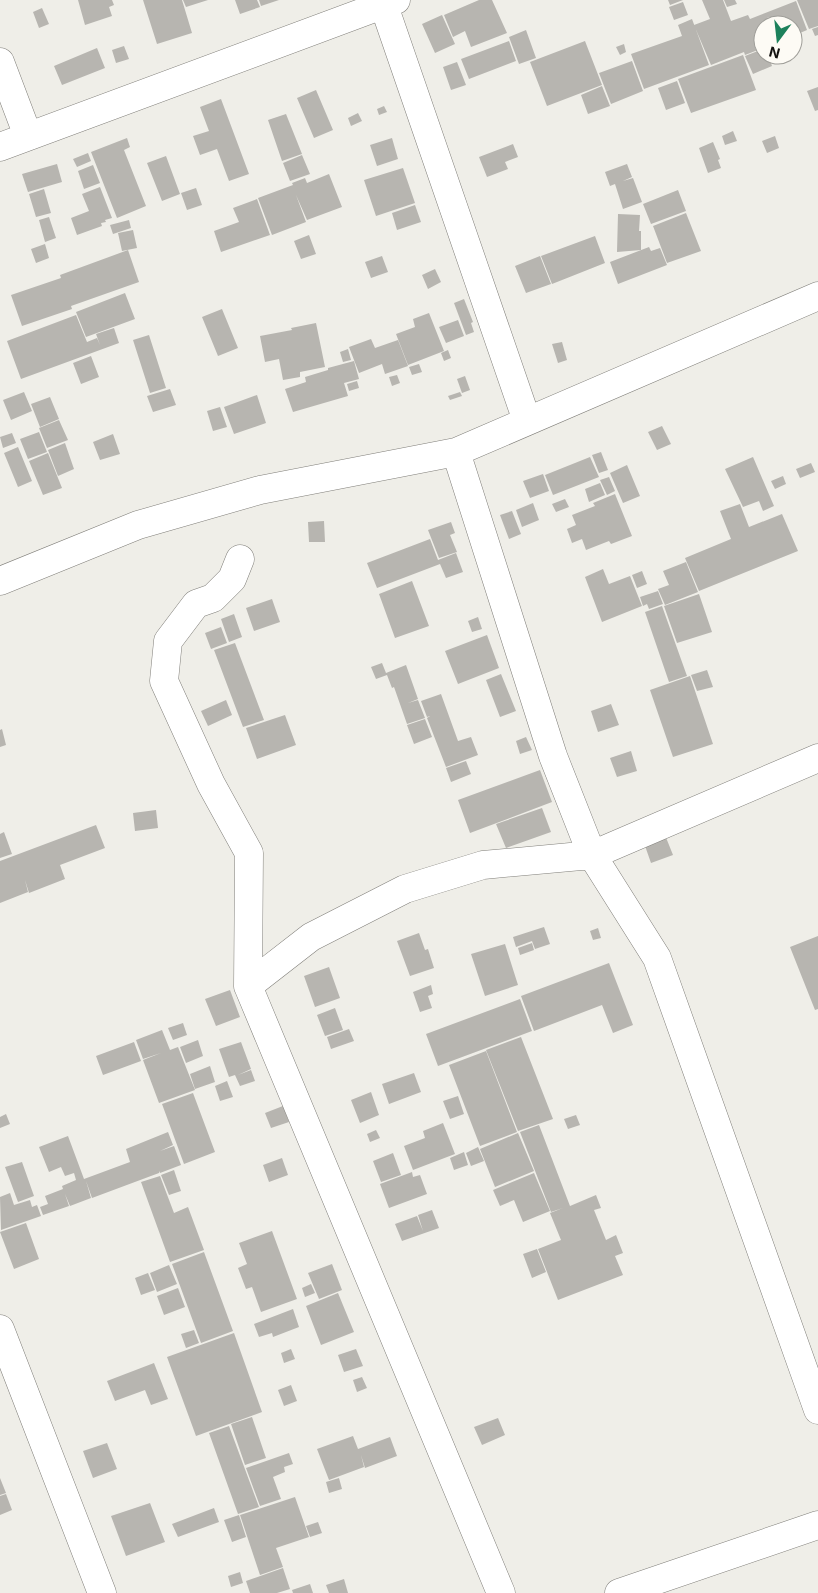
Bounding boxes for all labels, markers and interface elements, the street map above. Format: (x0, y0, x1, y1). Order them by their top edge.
north arrow (753, 15, 803, 65)
text: N (767, 43, 782, 63)

